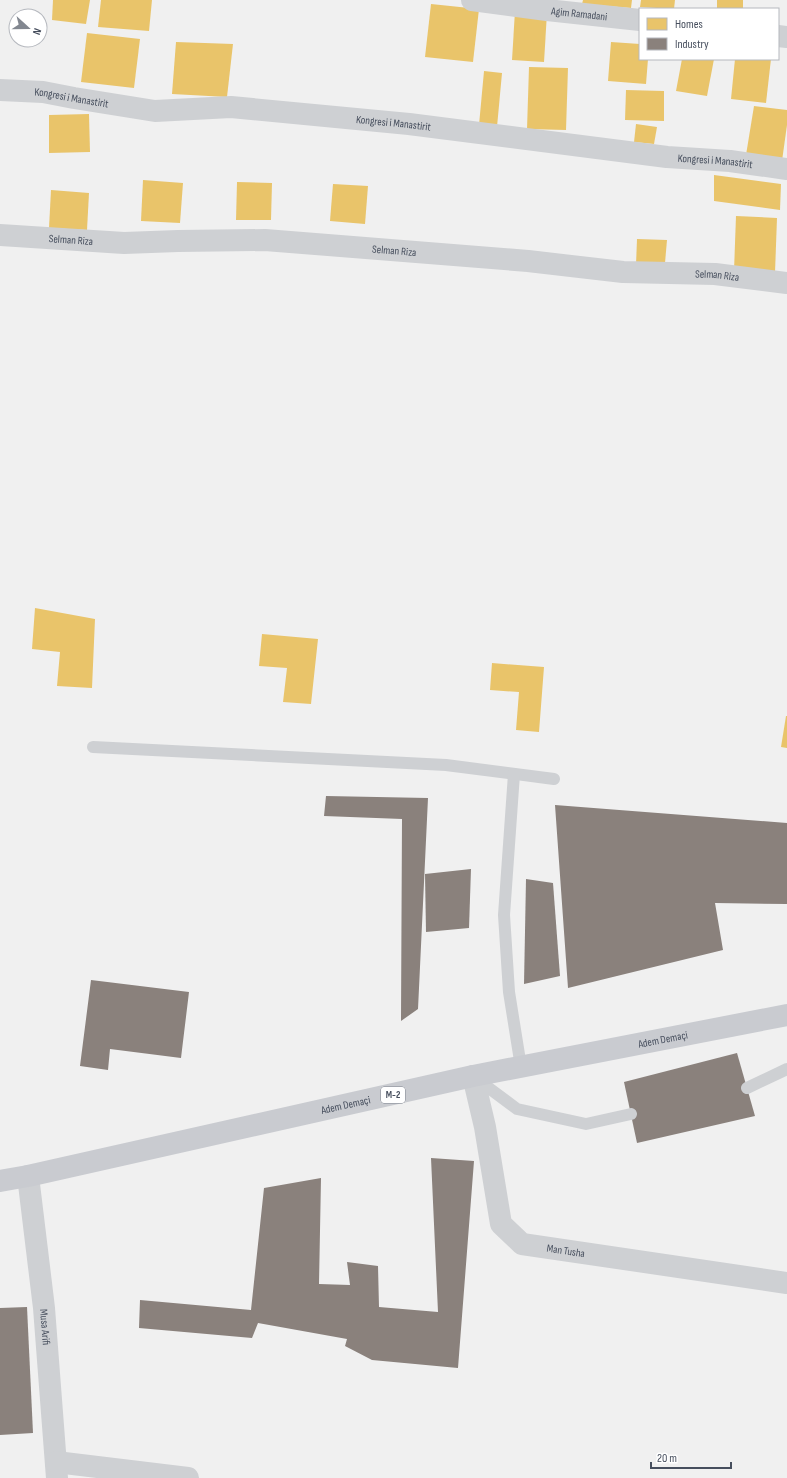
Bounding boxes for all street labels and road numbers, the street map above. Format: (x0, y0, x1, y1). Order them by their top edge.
street label: Agim Ramadani (549, 4, 608, 23)
street label: Kongresi i Manastirit (34, 85, 110, 110)
street label: Kongresi i Manastirit (355, 112, 432, 133)
street label: Kongresi i Manastirit (677, 151, 754, 171)
street label: Selman Riza (48, 232, 93, 247)
street label: Selman Riza (372, 242, 417, 259)
street label: Selman Riza (695, 267, 740, 283)
street label: Adem Demaçi (636, 1028, 689, 1050)
road number: M-2 (381, 1087, 405, 1103)
street label: Adem Demaçi (319, 1093, 371, 1117)
street label: Man Tusha (546, 1241, 586, 1260)
street label: Musa Arifi (38, 1309, 53, 1346)

